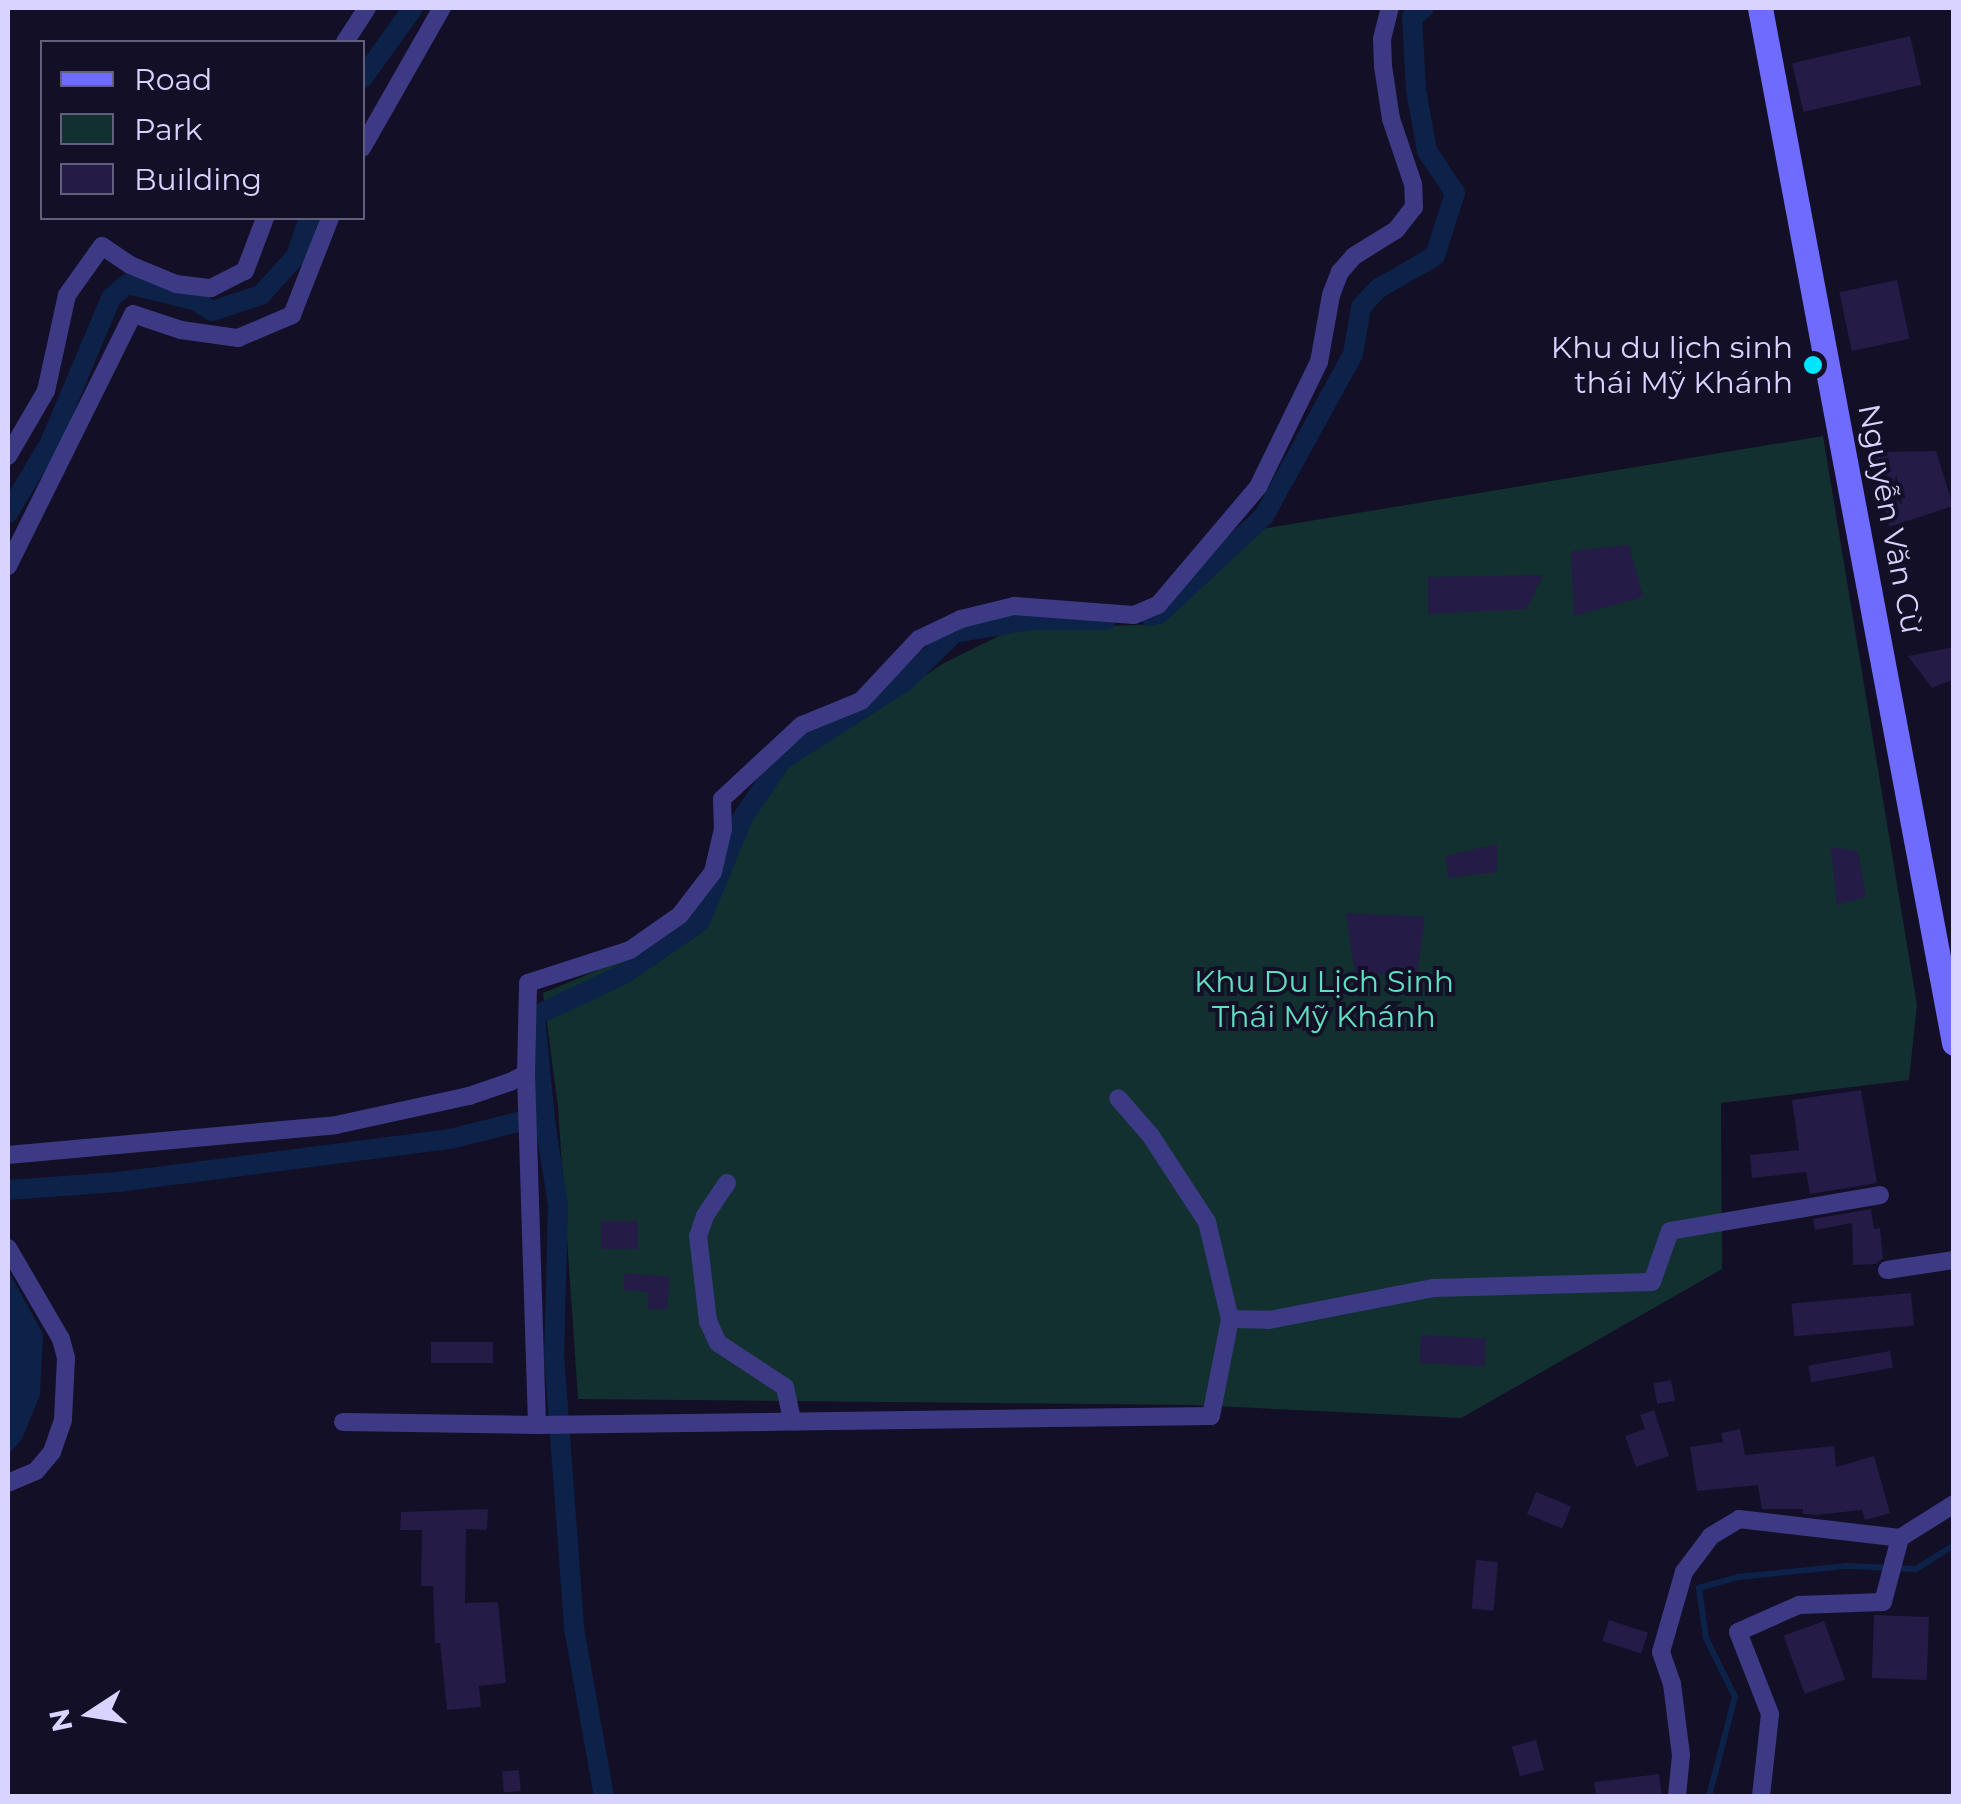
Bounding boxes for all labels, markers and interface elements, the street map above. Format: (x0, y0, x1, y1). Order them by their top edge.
legend (40, 40, 365, 220)
text: Road (134, 61, 212, 98)
text: Park (134, 111, 203, 148)
text: Building (134, 161, 262, 198)
place label: Khu du lịch sinh thái Mỹ Khánh (1551, 330, 1793, 400)
marker: Khu du lịch sinh thái Mỹ Khánh (1802, 354, 1824, 376)
street label: Nguyễn Văn Cừ (1850, 401, 1930, 637)
park label: Khu Du Lịch Sinh Thái Mỹ Khánh (1194, 964, 1454, 1034)
north arrow (40, 1664, 140, 1764)
text: N (42, 1706, 80, 1735)

